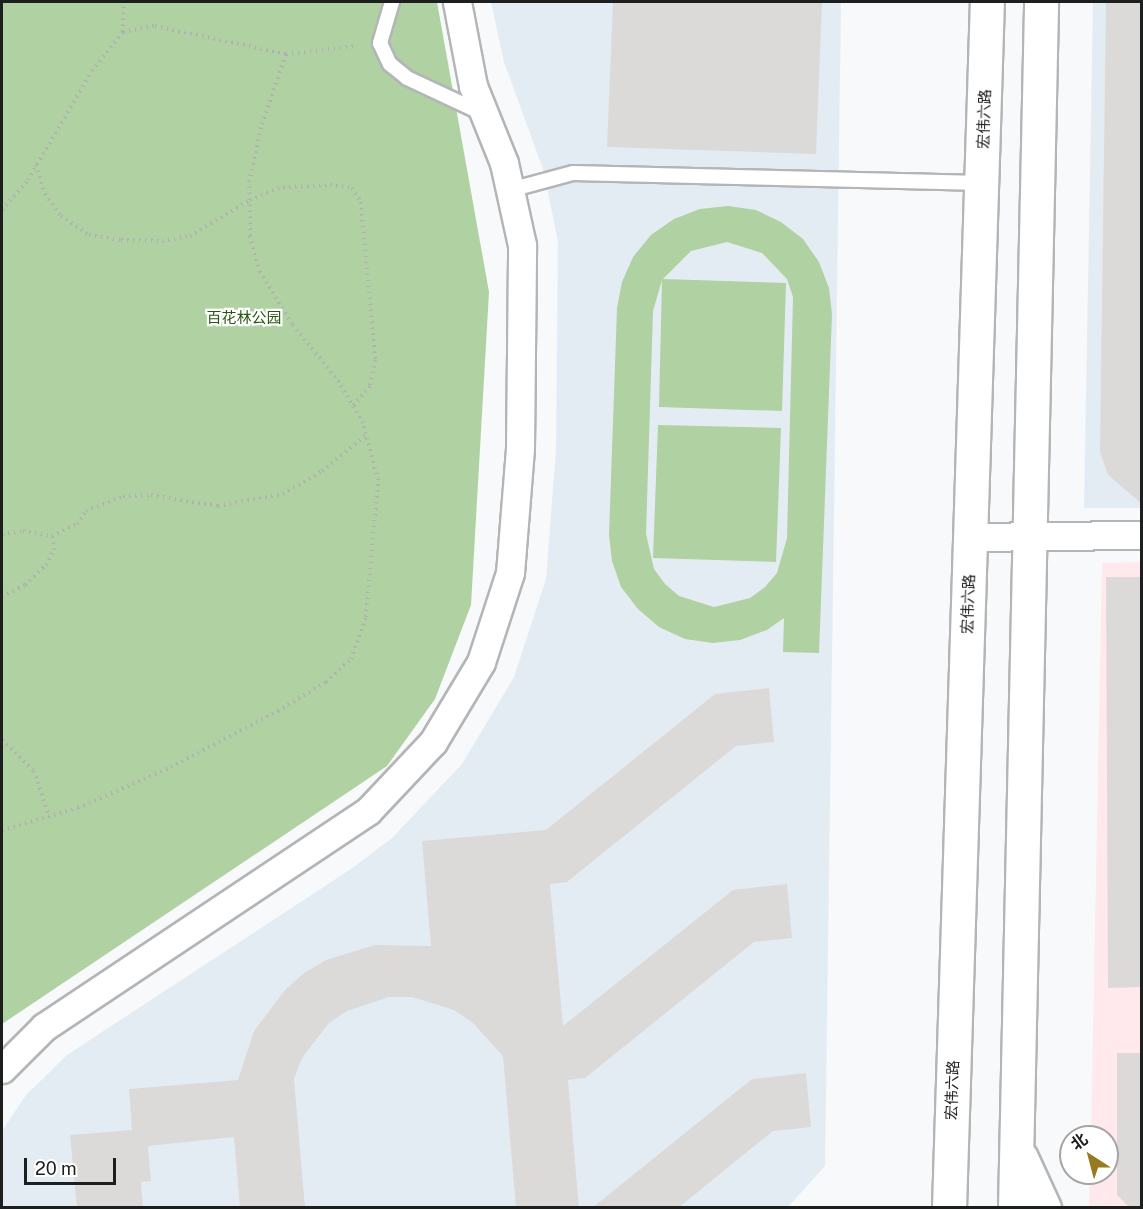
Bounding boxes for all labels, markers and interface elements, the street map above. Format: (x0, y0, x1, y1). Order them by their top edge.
street label: 宏伟六路 (974, 89, 994, 149)
park label: 百花林公园 (207, 309, 281, 327)
street label: 宏伟六路 (958, 574, 978, 634)
street label: 宏伟六路 (942, 1060, 962, 1120)
north arrow (1059, 1125, 1119, 1185)
text: 北 (1067, 1129, 1091, 1154)
scale bar (27, 1146, 118, 1184)
text: 20 m (35, 1158, 77, 1179)

